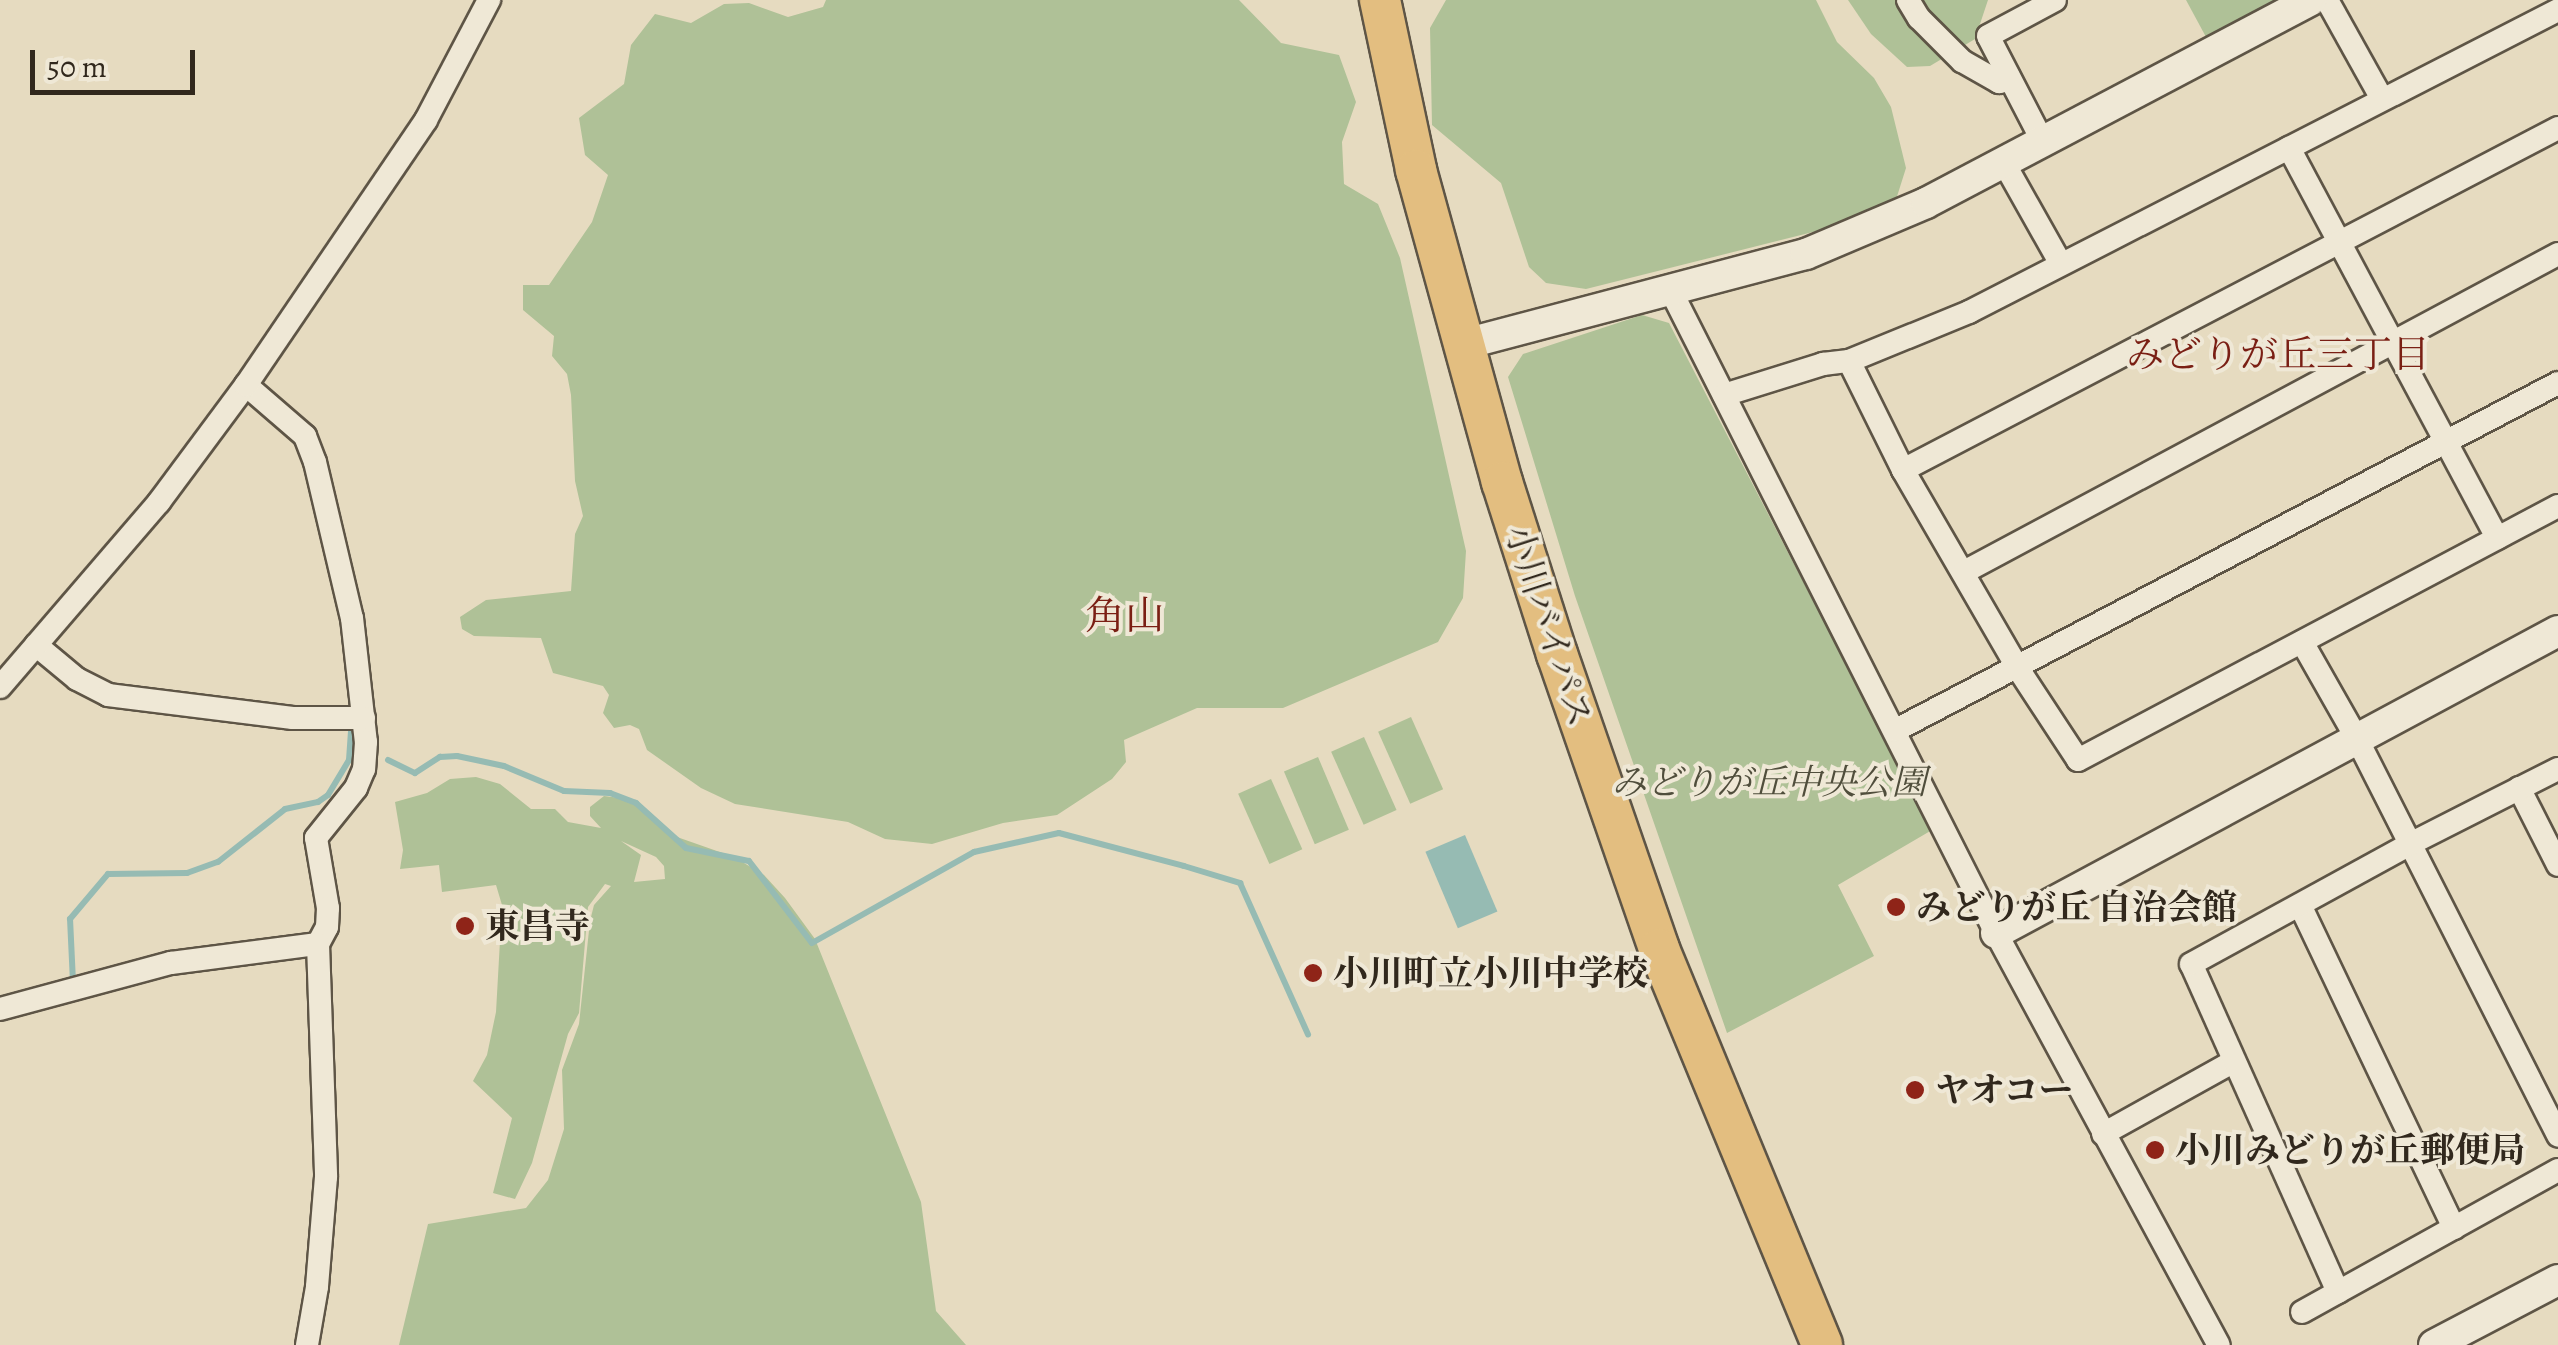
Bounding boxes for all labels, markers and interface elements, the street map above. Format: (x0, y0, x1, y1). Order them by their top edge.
scale bar (35, 30, 200, 92)
text: 50 m (47, 47, 107, 87)
district label: みどりが丘三丁目 (2126, 332, 2430, 378)
street label: 小川バイパス (1497, 520, 1601, 732)
district label: 角山 (1085, 592, 1165, 640)
park label: みどりが丘中央公園 (1612, 761, 1926, 803)
place label: みどりが丘 自治会館 (1916, 886, 2237, 928)
marker: みどりが丘 自治会館 (1885, 896, 1907, 918)
place label: 東昌寺 (485, 905, 590, 947)
marker: 東昌寺 (454, 915, 476, 937)
place label: 小川町立小川中学校 (1333, 952, 1648, 994)
marker: 小川町立小川中学校 (1302, 962, 1324, 984)
place label: ヤオコー (1935, 1069, 2075, 1111)
marker: ヤオコー (1904, 1079, 1926, 1101)
place label: 小川みどりが丘郵便局 (2175, 1129, 2525, 1171)
marker: 小川みどりが丘郵便局 (2144, 1139, 2166, 1161)

